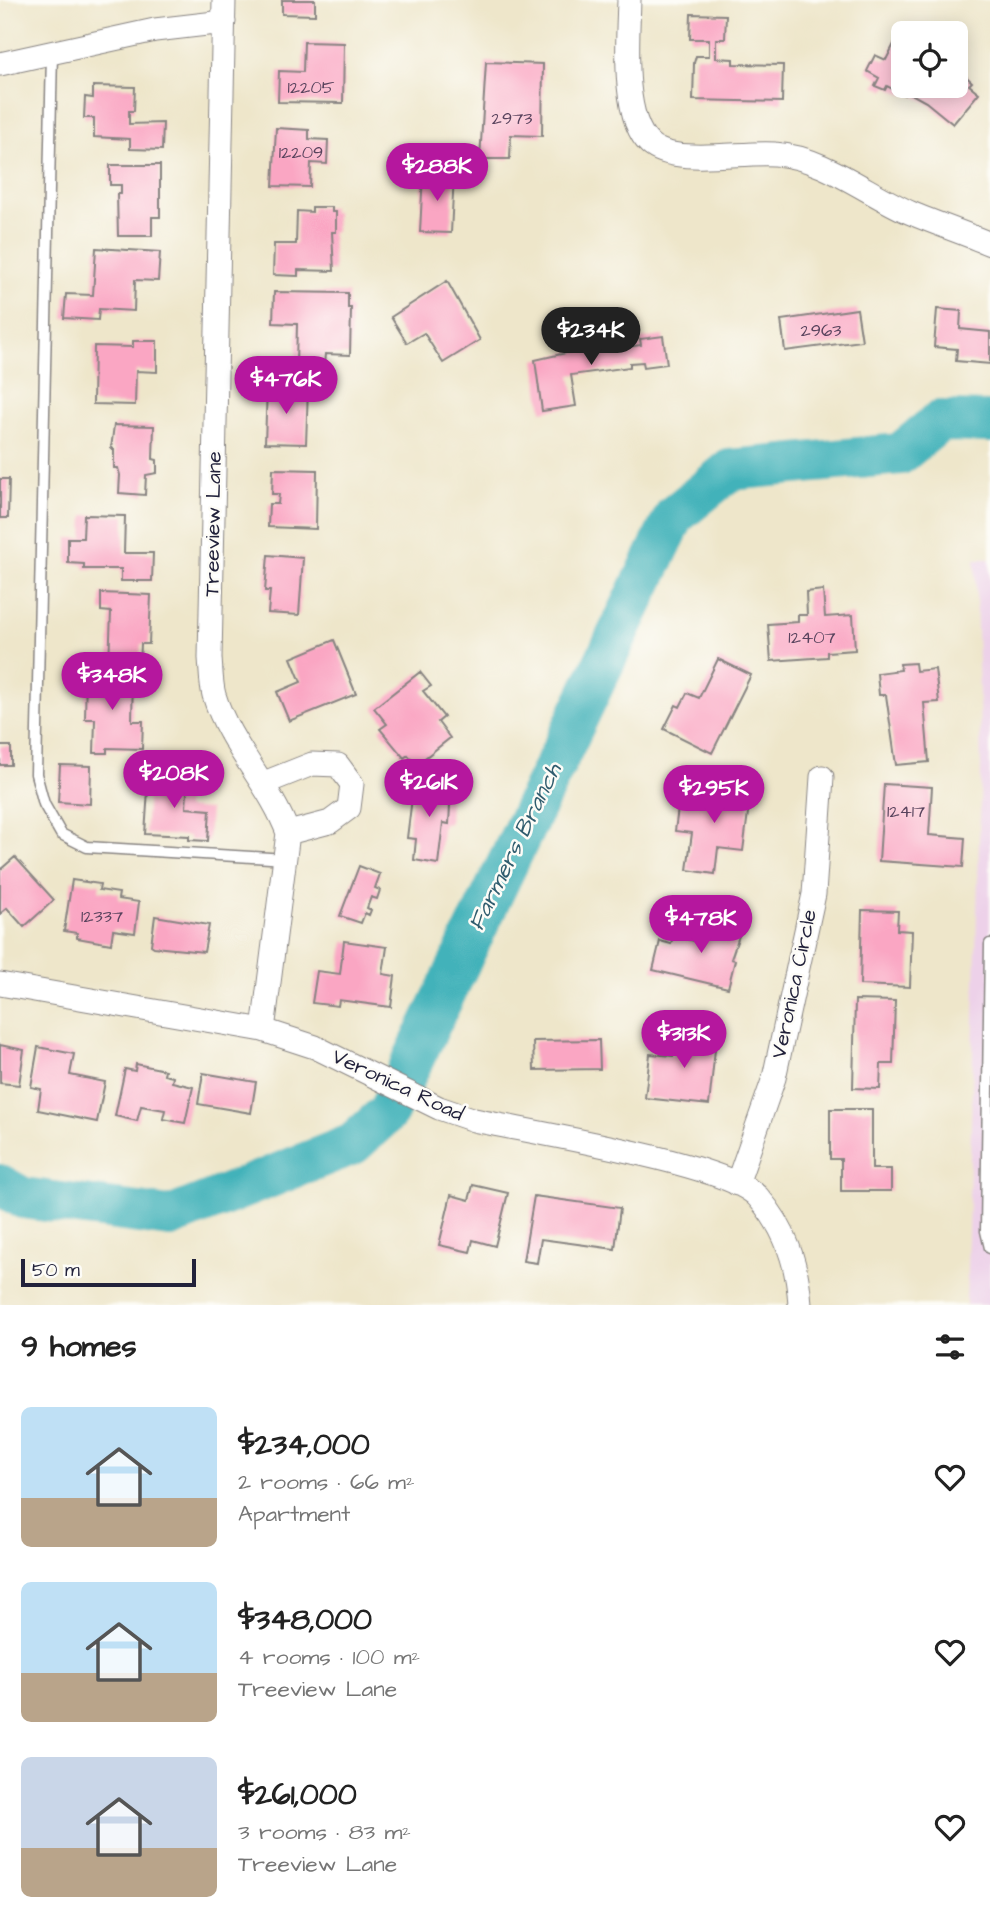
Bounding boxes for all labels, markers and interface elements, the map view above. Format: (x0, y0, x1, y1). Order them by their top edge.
map controls (891, 21, 968, 98)
button: locate (891, 21, 968, 98)
house number: 12205 (287, 75, 335, 100)
house number: 2973 (492, 106, 532, 131)
house number: 12209 (279, 140, 323, 165)
pin: $288K (388, 144, 486, 203)
text: $288K (402, 150, 472, 182)
pin: $234K (542, 308, 640, 367)
text: $234K (557, 314, 625, 346)
house number: 2963 (801, 318, 842, 343)
pin: $476K (237, 356, 335, 416)
text: $476K (251, 363, 321, 395)
street label: Treeview Lane (197, 451, 229, 597)
house number: 12407 (788, 625, 836, 650)
pin: $348K (63, 652, 161, 712)
text: $348K (78, 659, 147, 691)
pin: $208K (125, 750, 223, 810)
text: $208K (139, 757, 209, 789)
water label: Farmers Branch (461, 757, 570, 936)
pin: $261K (380, 760, 478, 819)
text: $261K (400, 766, 458, 798)
pin: $295K (665, 766, 763, 825)
text: $295K (679, 772, 749, 804)
house number: 12417 (887, 799, 925, 824)
pin: $478K (652, 895, 750, 955)
text: $478K (665, 902, 737, 934)
house number: 12337 (81, 904, 123, 929)
street label: Veronica Circle (764, 907, 824, 1061)
pin: $313K (635, 1010, 733, 1070)
text: $313K (657, 1017, 711, 1049)
street label: Veronica Road (327, 1042, 469, 1128)
scale bar (21, 1256, 196, 1288)
text: 50 m (32, 1257, 80, 1284)
text: 9 homes (21, 1326, 136, 1368)
icon: filters (931, 1328, 969, 1366)
text: $234,000 (238, 1424, 370, 1466)
icon: home (77, 1435, 161, 1519)
icon: heart (931, 1458, 969, 1496)
text: 2 rooms · 66 m² (238, 1466, 415, 1498)
text: Apartment (238, 1498, 350, 1530)
text: $348,000 (238, 1599, 372, 1641)
icon: home (77, 1610, 161, 1694)
icon: heart (931, 1633, 969, 1671)
text: 4 rooms · 100 m² (238, 1641, 420, 1673)
text: Treeview Lane (238, 1673, 397, 1705)
text: $261,000 (238, 1774, 357, 1816)
icon: home (77, 1785, 161, 1869)
icon: heart (931, 1808, 969, 1846)
text: 3 rooms · 83 m² (238, 1816, 411, 1848)
text: Treeview Lane (238, 1848, 397, 1880)

